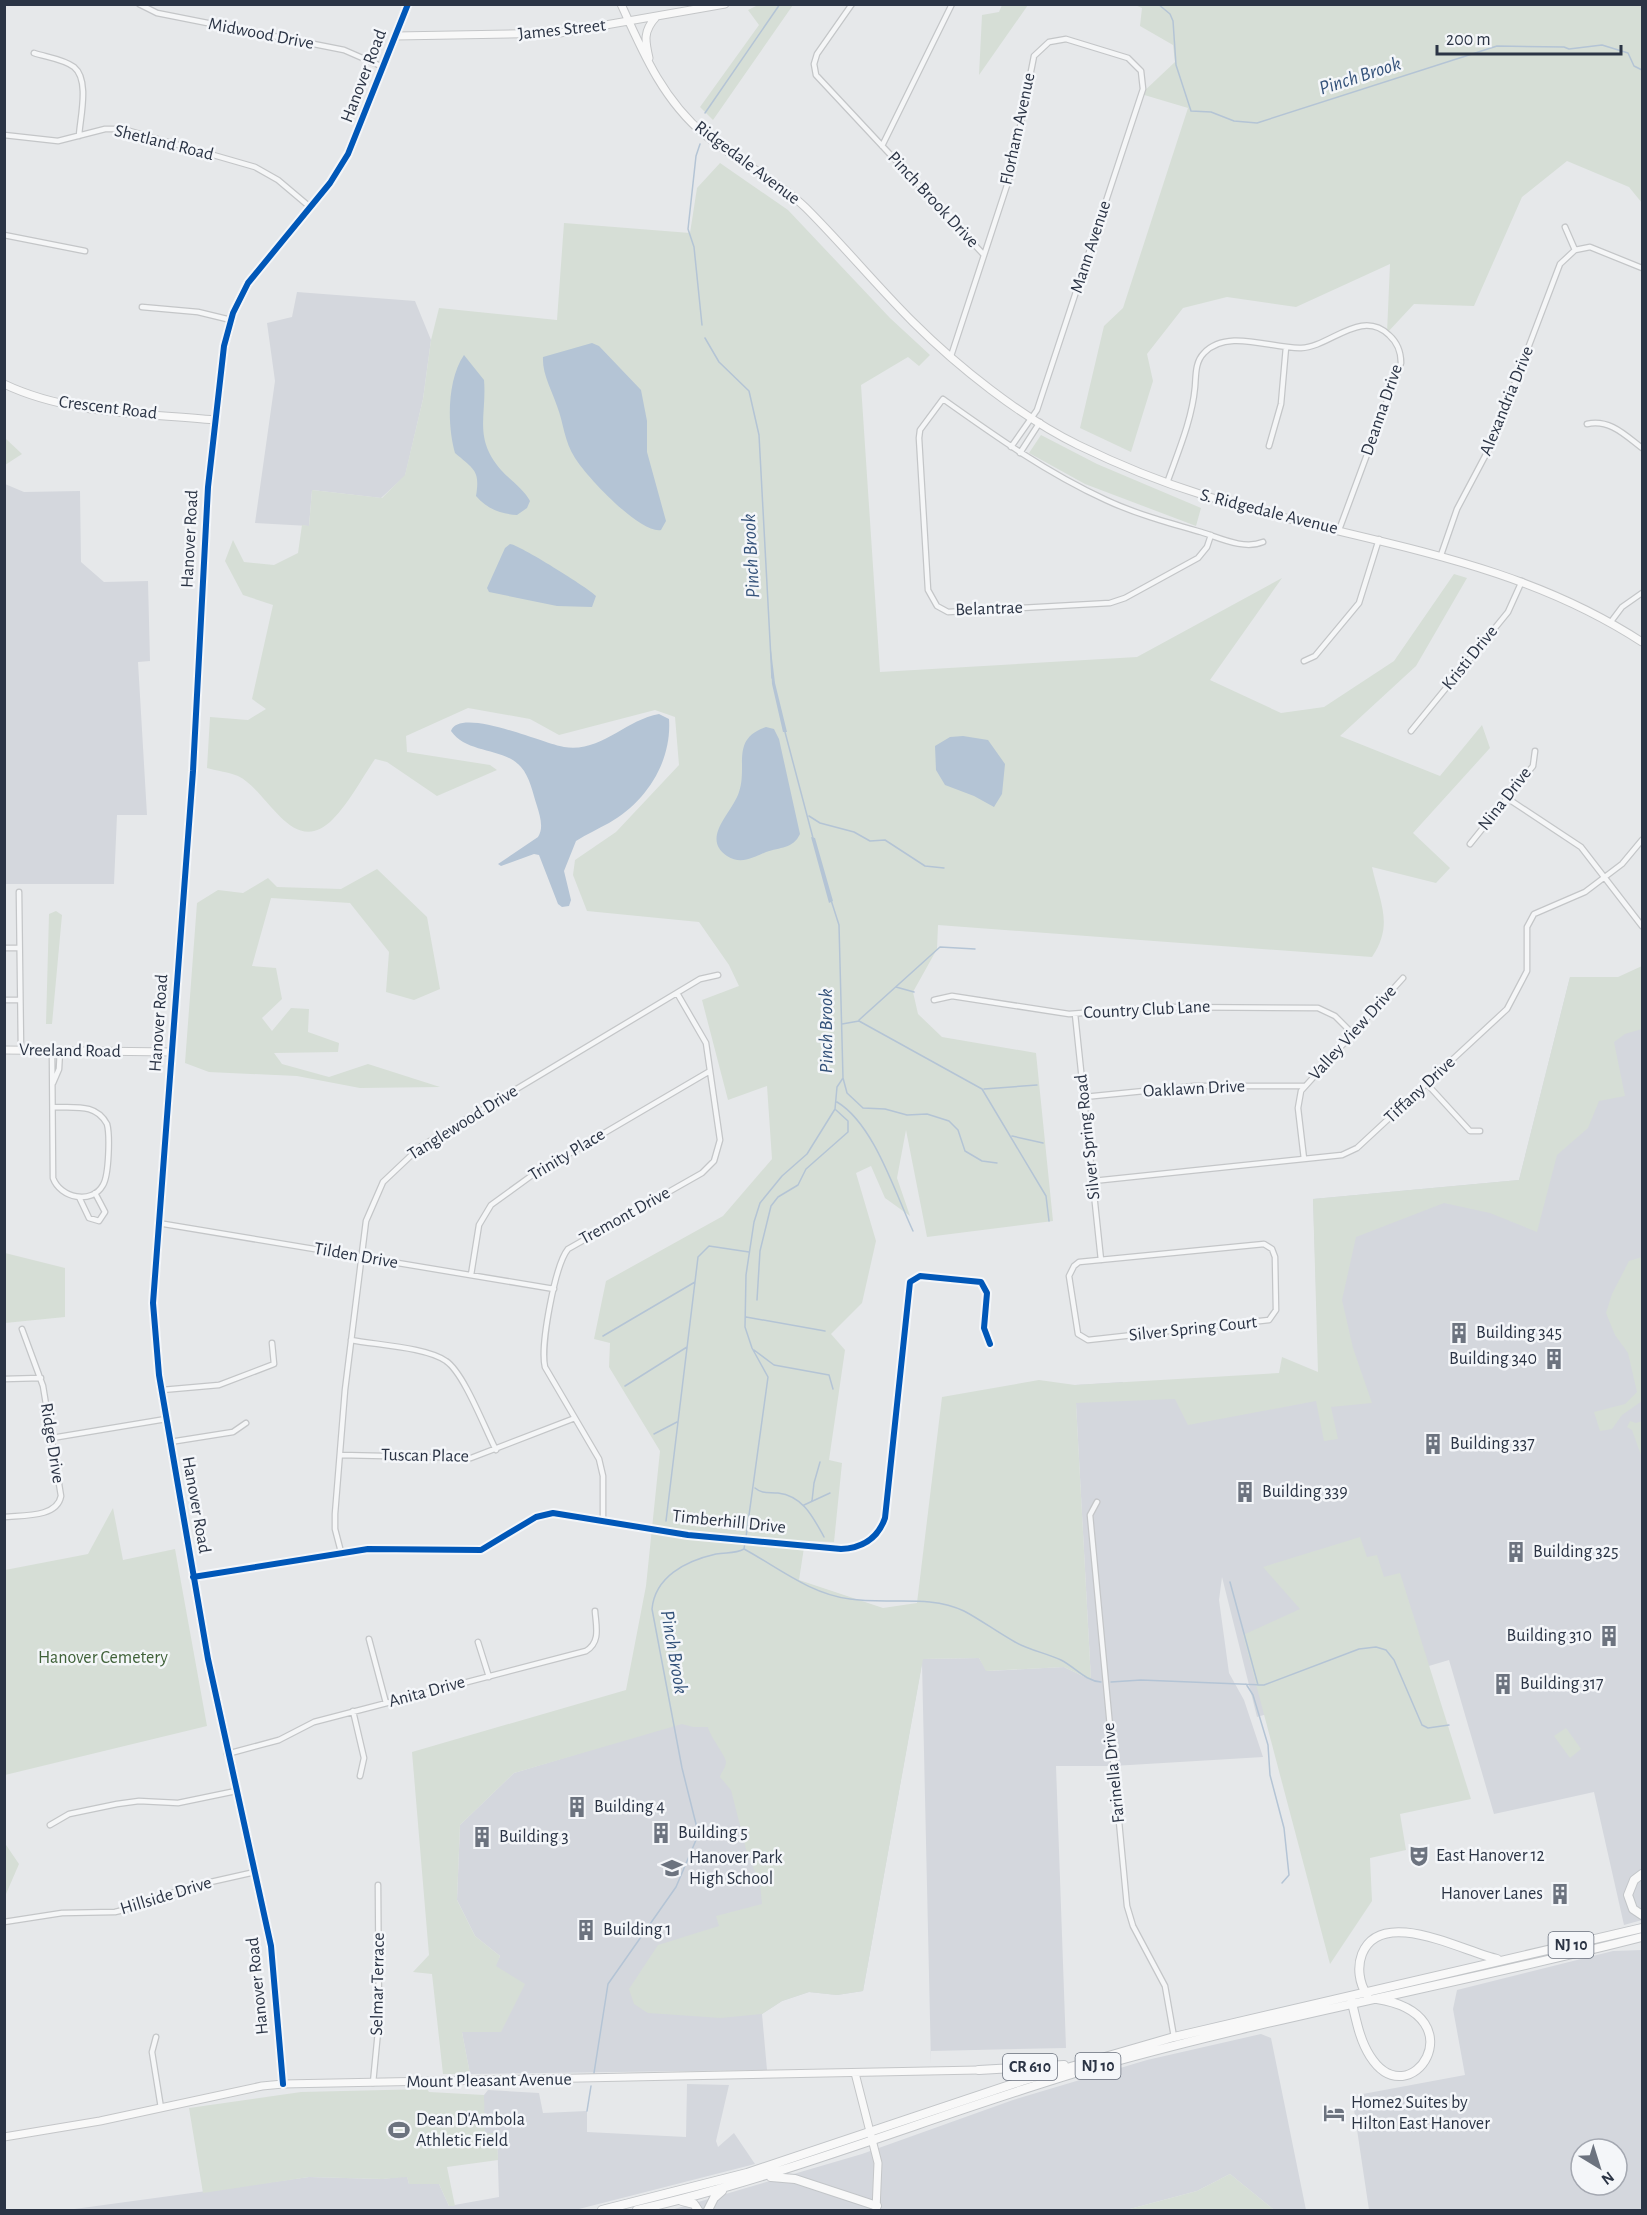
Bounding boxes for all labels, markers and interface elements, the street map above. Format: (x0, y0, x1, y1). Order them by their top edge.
street label: Midwood Drive (207, 15, 315, 53)
street label: James Street (517, 16, 607, 44)
scale bar (1437, 18, 1622, 56)
street label: Hanover Road (338, 27, 390, 125)
text: 200 m (1446, 31, 1491, 49)
water label: Pinch Brook (1317, 53, 1403, 99)
street label: Florham Avenue (997, 71, 1039, 187)
street label: Ridgedale Avenue (691, 118, 803, 208)
street label: Shetland Road (112, 122, 216, 164)
street label: Pinch Brook Drive (884, 149, 982, 251)
street label: Mann Avenue (1068, 199, 1114, 295)
street label: Alexandria Drive (1477, 344, 1537, 458)
street label: Deanna Drive (1358, 362, 1406, 458)
street label: Crescent Road (58, 393, 158, 423)
street label: S. Ridgedale Avenue (1198, 486, 1340, 538)
street label: Hanover Road (178, 489, 202, 589)
water label: Pinch Brook (739, 513, 763, 599)
street label: Belantrae (955, 599, 1023, 619)
street label: Kristi Drive (1439, 622, 1501, 694)
street label: Nina Drive (1475, 764, 1535, 834)
street label: Hanover Road (147, 973, 171, 1073)
street label: Valley View Drive (1306, 982, 1400, 1084)
water label: Pinch Brook (816, 989, 836, 1073)
street label: Country Club Lane (1083, 998, 1211, 1022)
street label: Vreeland Road (19, 1041, 121, 1061)
street label: Tiffany Drive (1381, 1053, 1459, 1127)
street label: Silver Spring Road (1072, 1073, 1104, 1201)
street label: Oaklawn Drive (1142, 1077, 1246, 1101)
street label: Tanglewood Drive (405, 1082, 521, 1164)
street label: Trinity Place (526, 1125, 608, 1185)
street label: Tremont Drive (577, 1184, 673, 1248)
street label: Tilden Drive (313, 1240, 399, 1272)
street label: Silver Spring Court (1128, 1313, 1258, 1345)
building icon: Building 345 (1447, 1321, 1471, 1345)
place label: Building 345 (1476, 1324, 1562, 1342)
building icon: Building 340 (1542, 1347, 1566, 1371)
place label: Building 340 (1449, 1350, 1537, 1368)
street label: Ridge Drive (37, 1402, 67, 1484)
building icon: Building 337 (1421, 1432, 1445, 1456)
place label: Building 337 (1450, 1435, 1535, 1453)
street label: Tuscan Place (381, 1446, 469, 1466)
street label: Hanover Road (179, 1455, 213, 1555)
building icon: Building 339 (1233, 1480, 1257, 1504)
place label: Building 339 (1262, 1483, 1348, 1501)
street label: Timberhill Drive (671, 1507, 787, 1537)
building icon: Building 325 (1504, 1540, 1528, 1564)
place label: Building 325 (1533, 1543, 1618, 1561)
water label: Pinch Brook (657, 1608, 691, 1696)
building icon: Building 310 (1597, 1624, 1621, 1648)
place label: Building 310 (1507, 1627, 1592, 1645)
park label: Hanover Cemetery (38, 1649, 168, 1667)
building icon: Building 317 (1491, 1672, 1515, 1696)
street label: Anita Drive (387, 1673, 467, 1711)
place label: Building 317 (1520, 1675, 1603, 1693)
street label: Farinella Drive (1100, 1722, 1128, 1824)
building icon: Building 4 (565, 1795, 589, 1819)
place label: Building 4 (594, 1798, 665, 1816)
building icon: Building 5 (649, 1821, 673, 1845)
place label: Building 5 (678, 1824, 748, 1842)
building icon: Building 3 (470, 1825, 494, 1849)
place label: Building 3 (499, 1828, 569, 1846)
theatre icon: East Hanover 12 (1407, 1844, 1431, 1868)
place label: East Hanover 12 (1436, 1847, 1545, 1865)
place label: Hanover Park High School (689, 1849, 783, 1888)
school or university icon: Hanover Park High School (660, 1856, 684, 1880)
street label: Hillside Drive (118, 1874, 214, 1918)
building icon: Hanover Lanes (1548, 1882, 1572, 1906)
place label: Hanover Lanes (1441, 1885, 1543, 1903)
building icon: Building 1 (574, 1918, 598, 1942)
place label: Building 1 (603, 1921, 672, 1939)
street label: Selmar Terrace (368, 1932, 388, 2036)
road number: NJ 10 (1548, 1932, 1594, 1958)
street label: Hanover Road (244, 1936, 272, 2036)
road number: NJ 10 (1076, 2053, 1120, 2079)
road number: CR 610 (1003, 2054, 1057, 2080)
street label: Mount Pleasant Avenue (406, 2071, 572, 2091)
place label: Home2 Suites by Hilton East Hanover (1351, 2094, 1490, 2133)
hotel icon: Home2 Suites by Hilton East Hanover (1322, 2101, 1346, 2125)
place label: Dean D'Ambola Athletic Field (416, 2111, 525, 2150)
sports icon: Dean D'Ambola Athletic Field (387, 2118, 411, 2142)
north arrow (1569, 2137, 1629, 2197)
text: N (1598, 2168, 1617, 2188)

